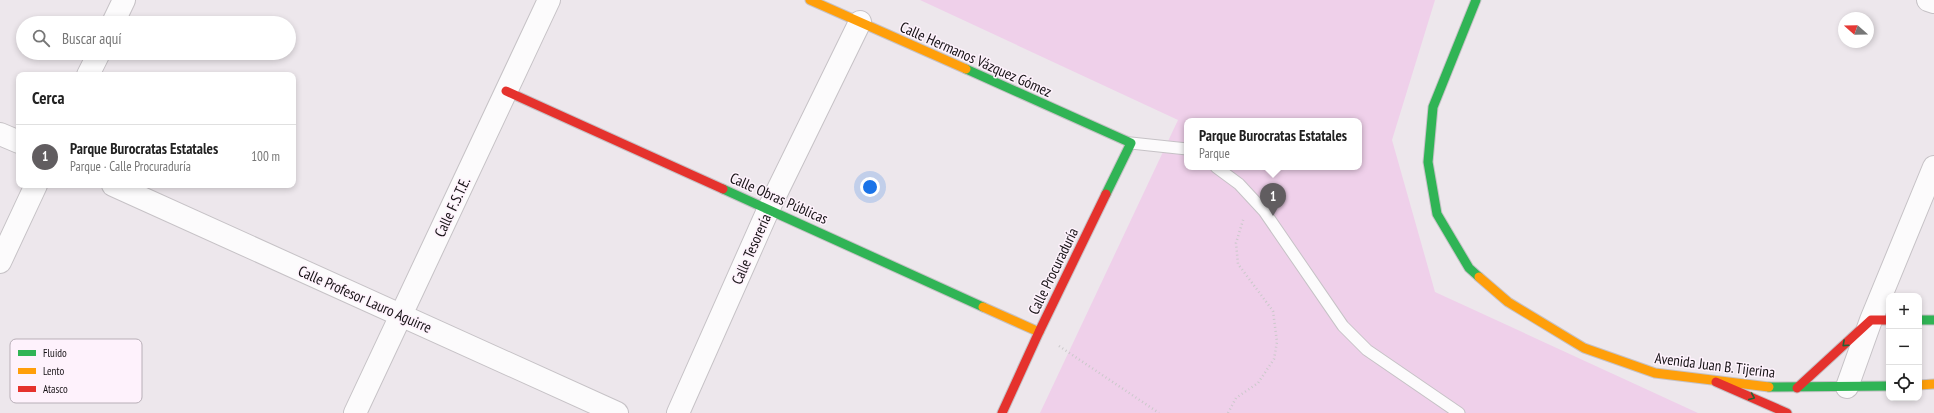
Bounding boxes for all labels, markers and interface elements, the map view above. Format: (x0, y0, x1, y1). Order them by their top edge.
north arrow (1838, 12, 1874, 48)
search box (16, 16, 296, 60)
street label: Calle Hermanos Vázquez Gómez (897, 17, 1055, 101)
icon: search (30, 27, 52, 49)
text: Buscar aquí (62, 29, 122, 48)
text: Cerca (32, 87, 65, 109)
popup (1184, 118, 1362, 170)
text: Parque Burocratas Estatales (1199, 126, 1347, 145)
text: Parque Burocratas Estatales (70, 139, 218, 158)
text: Parque (1199, 145, 1230, 162)
text: 1 (42, 148, 48, 165)
text: 100 m (251, 148, 280, 165)
text: Parque · Calle Procuraduría (70, 158, 191, 175)
street label: Calle Obras Públicas (727, 168, 831, 228)
street label: Calle F.S.T.E. (430, 174, 474, 240)
your location (860, 177, 880, 197)
pin: 1 (1260, 183, 1286, 216)
street label: Calle Tesorería (727, 211, 775, 287)
street label: Calle Procuraduría (1024, 224, 1082, 318)
street label: Calle Profesor Lauro Aguirre (295, 261, 435, 337)
map controls (1886, 293, 1922, 401)
button: + (1886, 293, 1922, 329)
button: − (1886, 329, 1922, 365)
legend (10, 339, 142, 403)
one-way arrow (1842, 339, 1850, 347)
text: Fluido (43, 346, 67, 360)
street label: Avenida Juan B. Tijerina (1654, 348, 1776, 382)
text: Lento (43, 364, 64, 378)
button: locate (1886, 365, 1922, 401)
text: Atasco (43, 382, 68, 396)
one-way arrow (1747, 392, 1755, 400)

